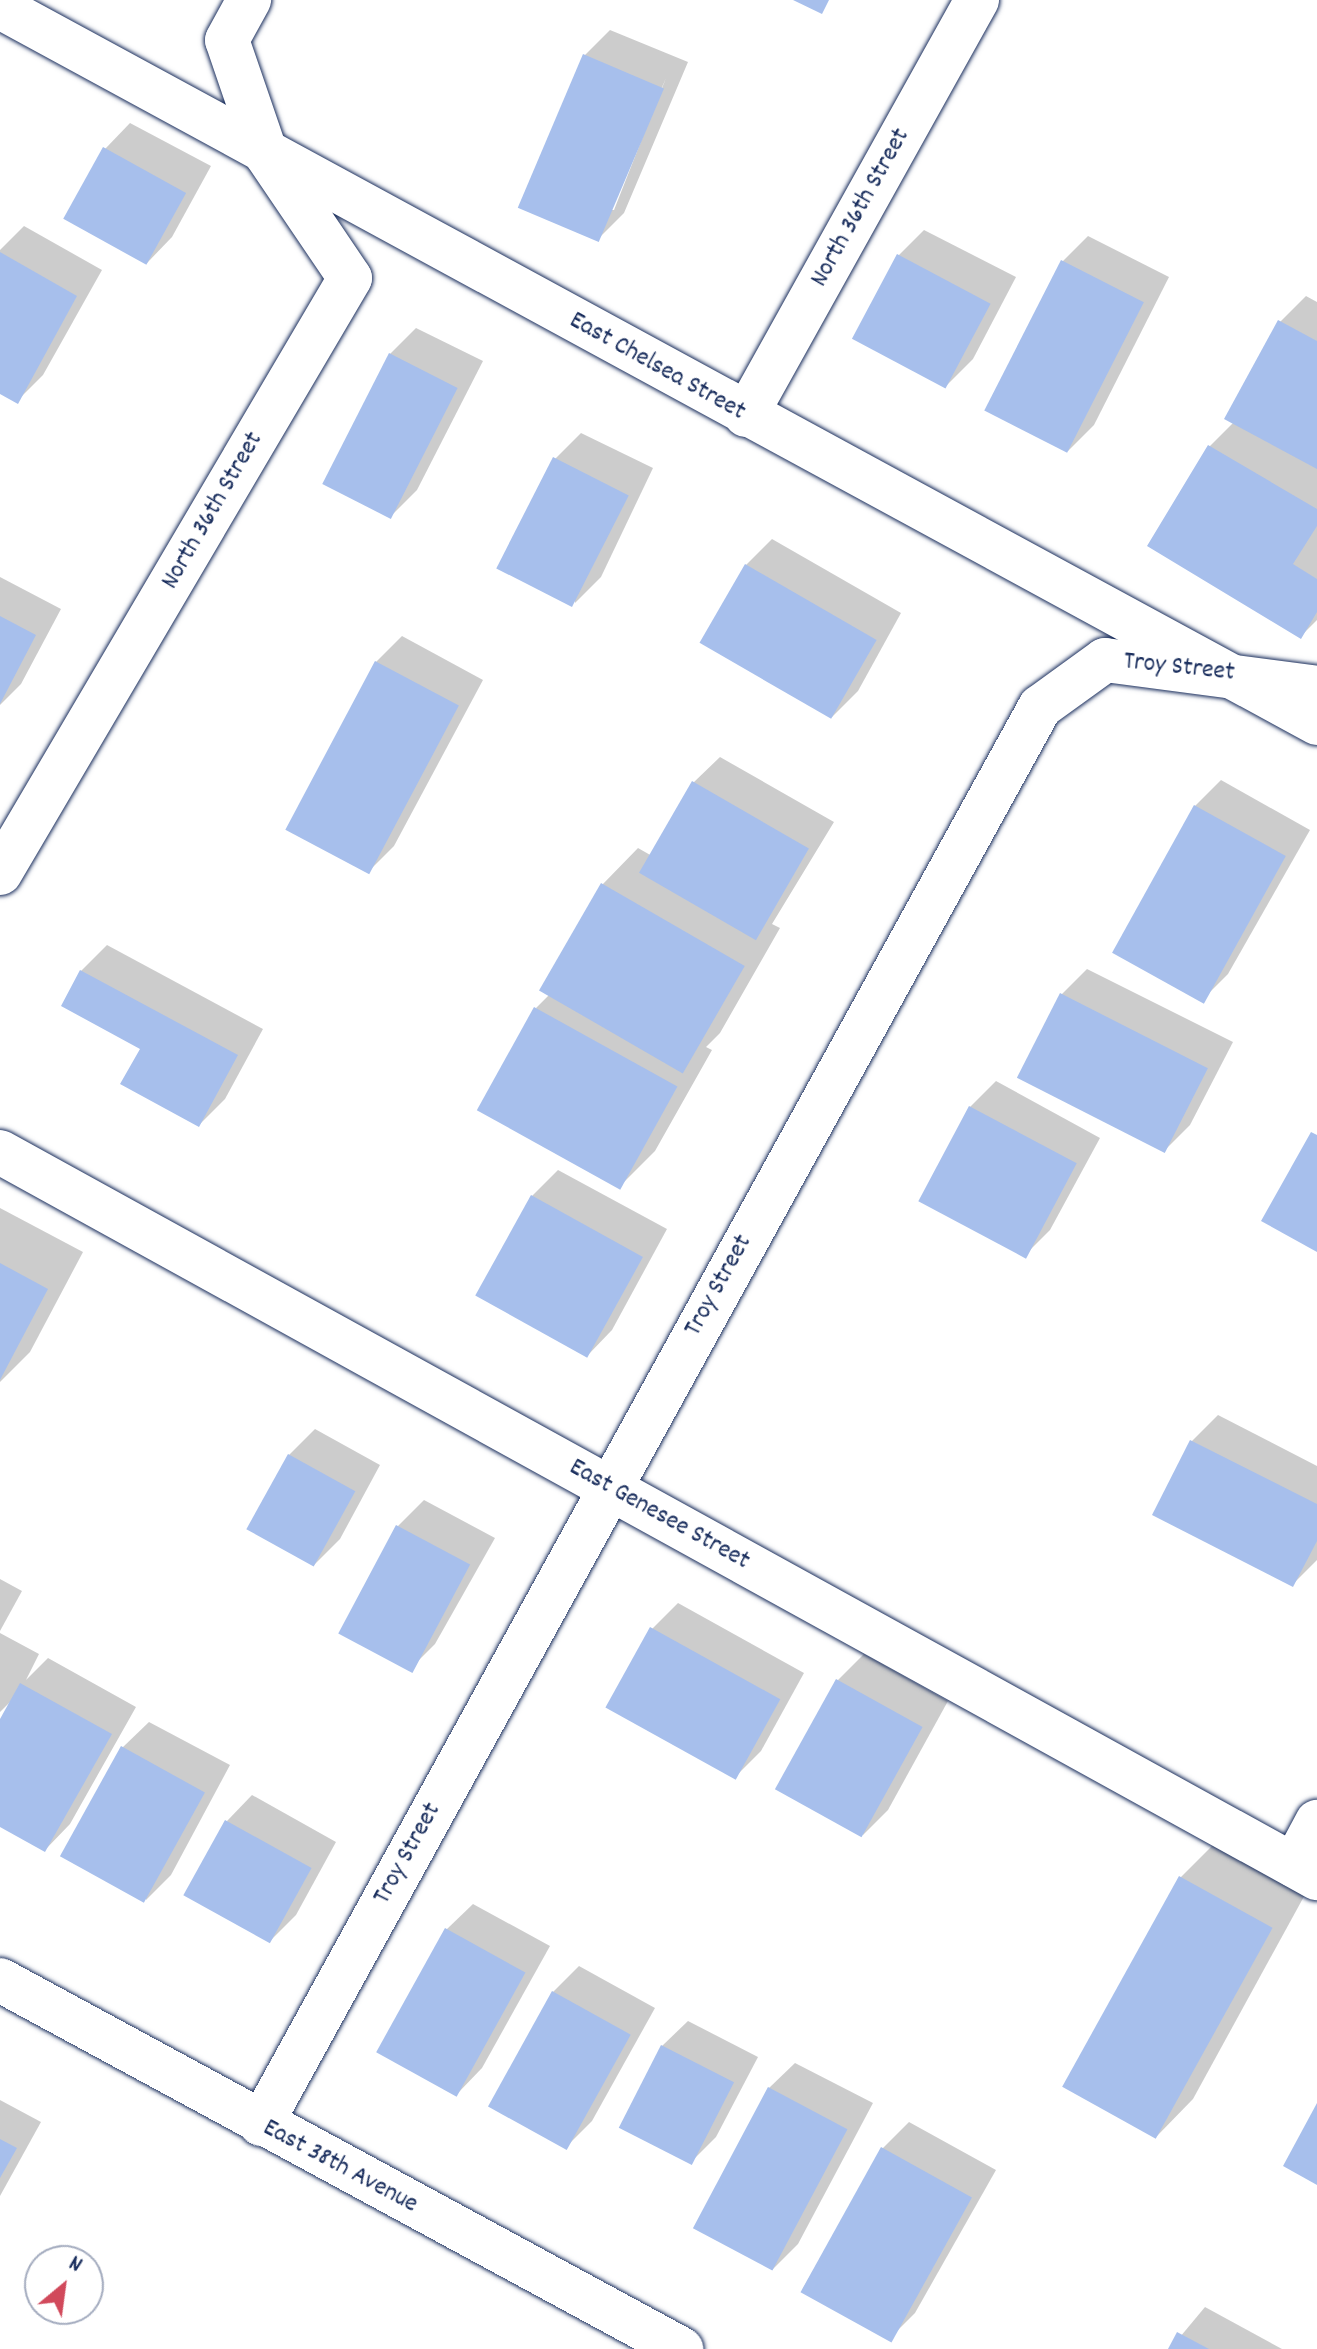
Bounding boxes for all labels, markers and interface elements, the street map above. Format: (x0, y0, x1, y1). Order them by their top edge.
street label: North 36th Street (805, 123, 917, 293)
street label: East Chelsea Street (563, 306, 751, 428)
street label: North 36th Street (155, 427, 271, 595)
street label: Troy Street (1122, 647, 1236, 689)
street label: Troy Street (678, 1230, 760, 1342)
street label: East Genesee Street (563, 1453, 755, 1577)
street label: Troy Street (367, 1798, 449, 1910)
street label: East 38th Avenue (257, 2113, 423, 2221)
north arrow (24, 2245, 104, 2325)
text: N (63, 2249, 87, 2282)

